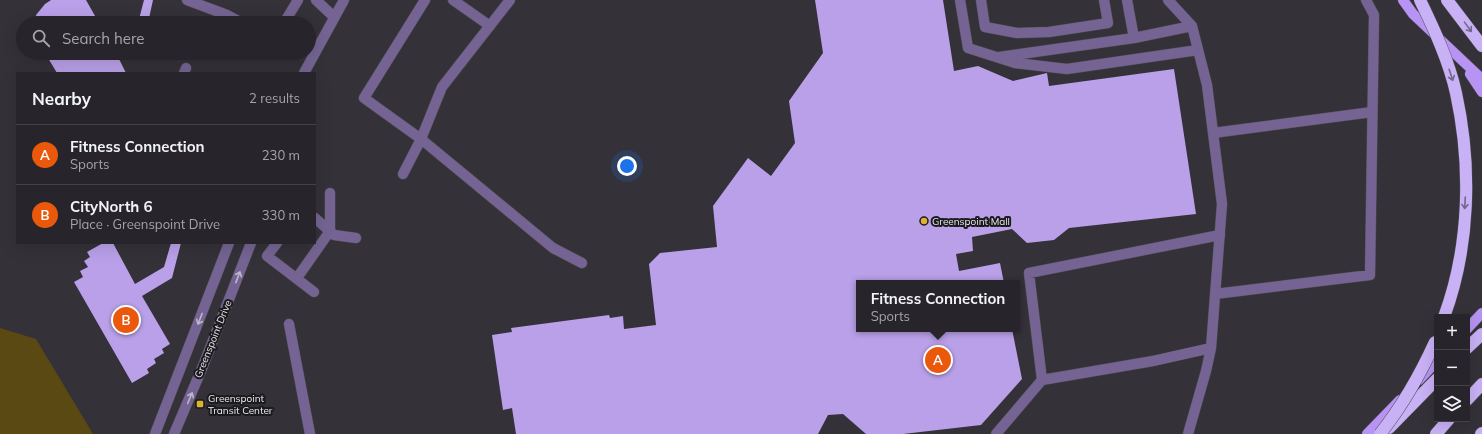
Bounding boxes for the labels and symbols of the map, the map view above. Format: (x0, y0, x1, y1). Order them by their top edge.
one-way arrow (1463, 21, 1472, 32)
one-way arrow (1448, 68, 1455, 81)
your location (617, 156, 637, 176)
one-way arrow (1461, 196, 1469, 209)
place label: Greenspoint Mall (932, 215, 1010, 228)
marker: Greenspoint Mall (919, 216, 929, 226)
one-way arrow (234, 272, 242, 284)
street label: Greenspoint Drive (191, 298, 235, 380)
pin: B (113, 305, 139, 335)
one-way arrow (196, 312, 204, 324)
pin: A (925, 345, 951, 375)
place label: Greenspoint Transit Center (208, 392, 273, 417)
one-way arrow (186, 393, 194, 405)
marker: Greenspoint Transit Center (195, 399, 205, 409)

